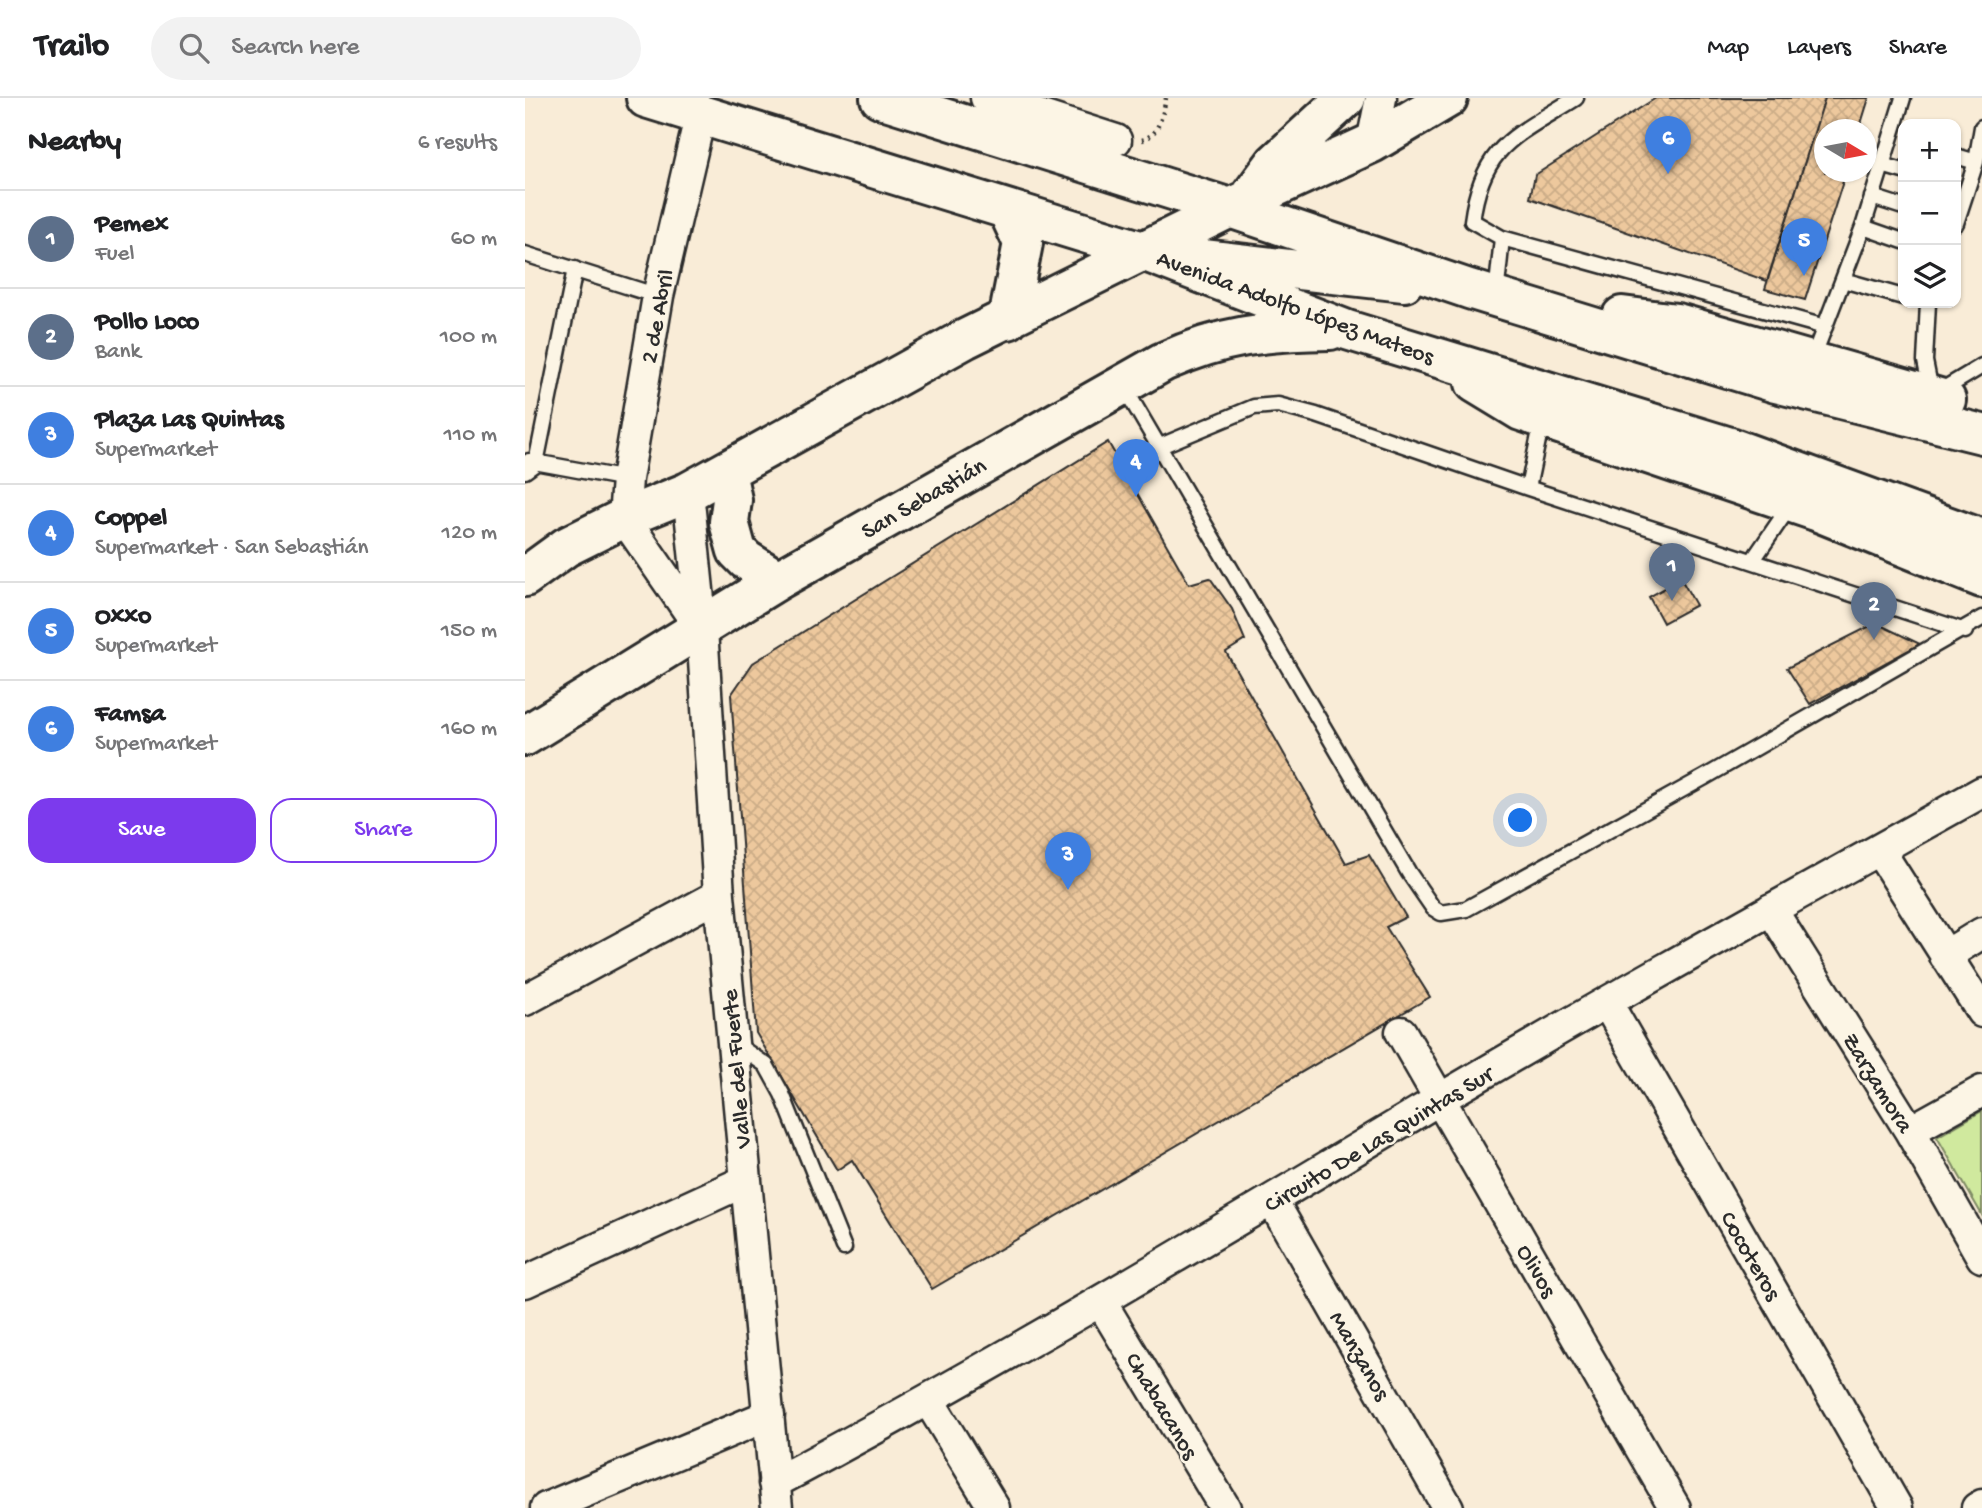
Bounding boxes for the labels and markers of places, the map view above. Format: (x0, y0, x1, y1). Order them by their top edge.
pin: 6 (1645, 116, 1691, 174)
pin: 5 (1781, 218, 1827, 276)
pin: 4 (1113, 439, 1159, 497)
pin: 1 (1649, 543, 1695, 601)
pin: 2 (1851, 582, 1897, 640)
pin: 3 (1045, 832, 1091, 890)

